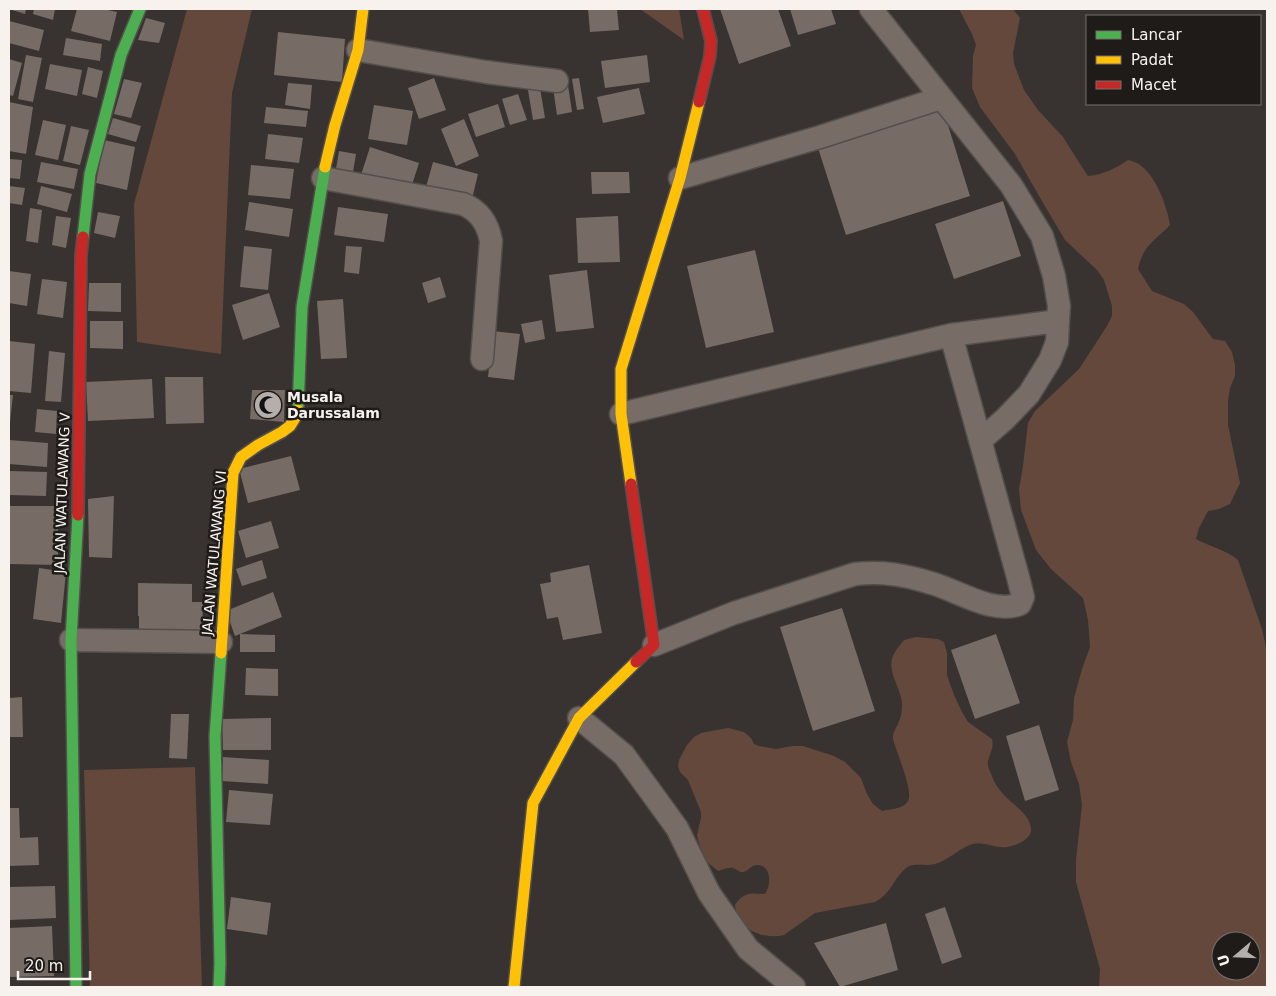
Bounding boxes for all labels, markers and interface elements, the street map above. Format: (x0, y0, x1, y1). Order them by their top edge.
legend (1086, 15, 1261, 105)
text: Lancar (1131, 26, 1182, 44)
text: Padat (1131, 51, 1173, 69)
text: Macet (1131, 76, 1177, 94)
place label: Musala Darussalam (287, 389, 380, 421)
mosque icon: Musala Darussalam (253, 390, 283, 420)
street label: JALAN WATULAWANG V (51, 412, 73, 575)
street label: JALAN WATULAWANG VI (199, 470, 229, 637)
north arrow (1211, 931, 1261, 981)
scale bar (18, 948, 90, 980)
text: U (1214, 952, 1233, 968)
text: 20 m (25, 957, 63, 975)

